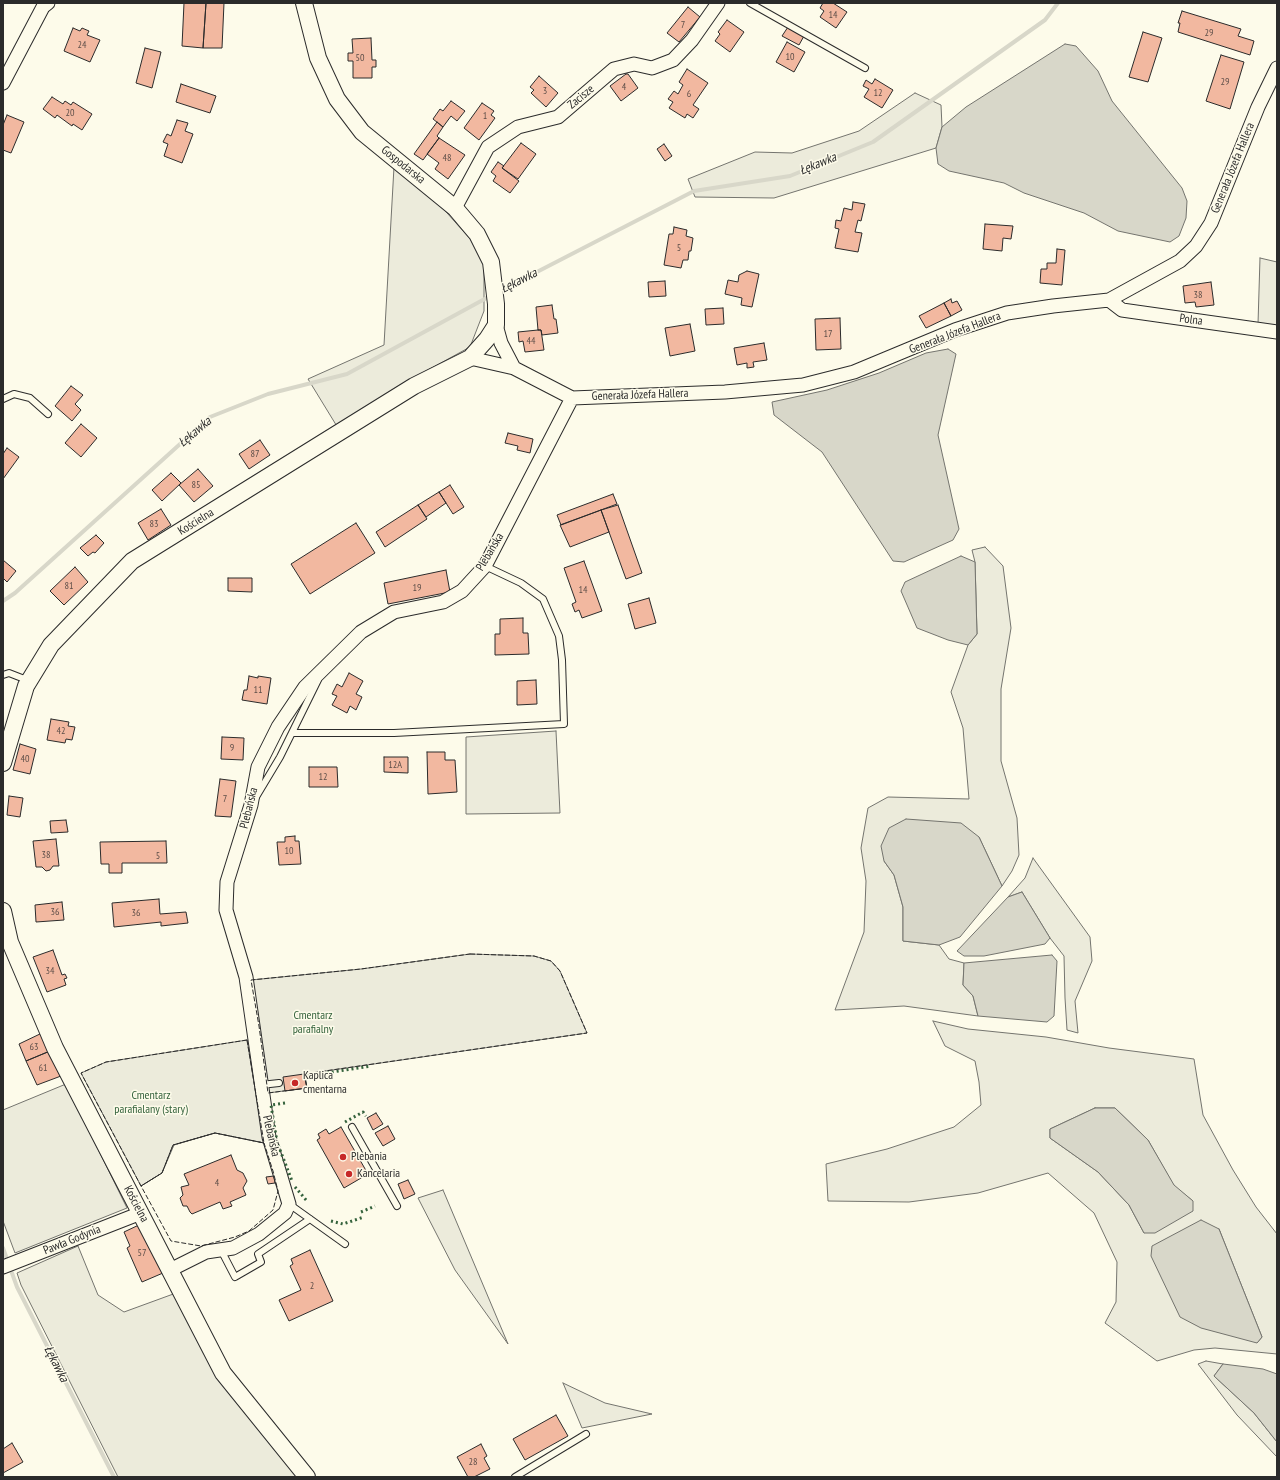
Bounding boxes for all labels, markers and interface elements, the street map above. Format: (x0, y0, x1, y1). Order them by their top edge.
house number: 14 (829, 9, 837, 21)
house number: 7 (681, 19, 685, 31)
house number: 29 (1205, 27, 1213, 39)
house number: 24 (78, 39, 86, 51)
house number: 10 (786, 51, 794, 63)
house number: 50 (356, 52, 364, 64)
house number: 29 (1221, 76, 1229, 88)
house number: 4 (622, 81, 626, 93)
street label: Zacisze (565, 82, 597, 112)
house number: 3 (543, 85, 547, 97)
house number: 12 (874, 87, 882, 99)
house number: 6 (687, 88, 691, 100)
house number: 20 (66, 107, 74, 119)
house number: 1 (483, 110, 487, 122)
street label: Generała Józefa Hallera (1208, 120, 1258, 216)
street label: Gospodarska (378, 143, 428, 187)
water label: Łękawka (797, 150, 839, 178)
house number: 48 (443, 152, 451, 164)
house number: 5 (677, 242, 681, 254)
water label: Łękawka (498, 265, 540, 297)
house number: 38 (1194, 289, 1202, 301)
street label: Generała Józefa Hallera (907, 309, 1003, 357)
street label: Polna (1179, 311, 1203, 329)
house number: 17 (824, 328, 832, 340)
house number: 44 (527, 335, 535, 347)
street label: Generała Józefa Hallera (591, 386, 689, 404)
water label: Łękawka (175, 414, 215, 450)
house number: 87 (251, 448, 259, 460)
house number: 85 (192, 479, 200, 491)
street label: Kościelna (175, 505, 217, 539)
house number: 83 (150, 518, 158, 530)
street label: Plebańska (473, 530, 507, 574)
house number: 81 (65, 580, 73, 592)
house number: 19 (413, 582, 421, 594)
house number: 14 (579, 584, 587, 596)
house number: 11 (254, 684, 262, 696)
house number: 42 (57, 725, 65, 737)
house number: 9 (230, 742, 234, 754)
house number: 40 (21, 753, 29, 765)
house number: 12A (388, 759, 402, 771)
house number: 12 (319, 771, 327, 783)
street label: Plebańska (237, 786, 261, 830)
house number: 7 (223, 793, 227, 805)
house number: 10 (285, 845, 293, 857)
house number: 38 (42, 849, 50, 861)
house number: 5 (156, 850, 160, 862)
house number: 36 (51, 906, 59, 918)
house number: 36 (132, 907, 140, 919)
house number: 34 (46, 965, 54, 977)
park label: Cmentarz parafialny (293, 1009, 333, 1037)
house number: 63 (30, 1041, 38, 1053)
house number: 61 (39, 1062, 47, 1074)
place label: Kaplica cmentarna (303, 1069, 347, 1097)
marker: Kaplica cmentarna (290, 1078, 300, 1088)
park label: Cmentarz parafialany (stary) (114, 1089, 188, 1117)
street label: Plebańska (259, 1114, 283, 1158)
place label: Plebania (351, 1150, 387, 1164)
marker: Plebania (338, 1152, 348, 1162)
place label: Kancelaria (357, 1167, 400, 1181)
marker: Kancelaria (344, 1169, 354, 1179)
house number: 4 (215, 1177, 219, 1189)
street label: Kościelna (120, 1183, 152, 1225)
street label: Pawła Godynia (41, 1222, 103, 1258)
house number: 57 (138, 1247, 146, 1259)
house number: 2 (310, 1280, 314, 1292)
water label: Łękawka (40, 1343, 72, 1385)
house number: 28 (469, 1456, 477, 1468)

